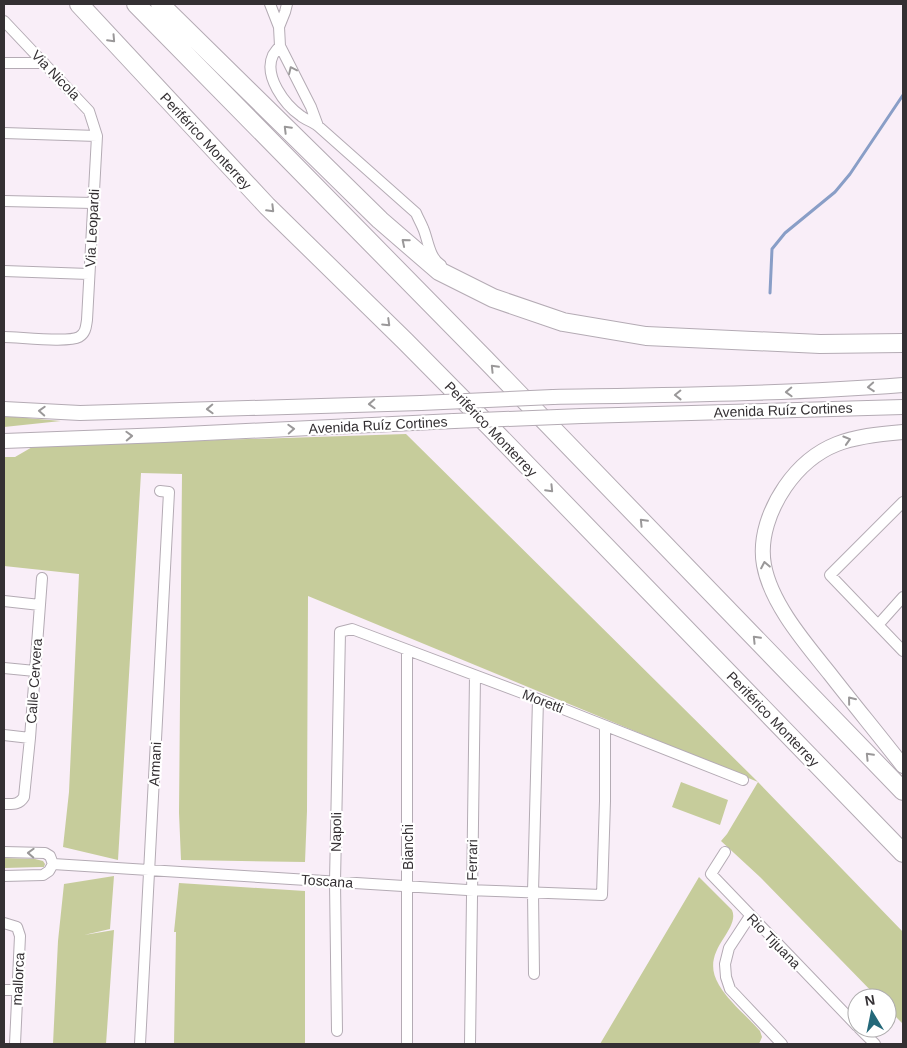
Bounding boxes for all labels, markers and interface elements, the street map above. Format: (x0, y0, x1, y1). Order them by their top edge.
one-way arrow (106, 34, 115, 43)
street label: Via Nicola (28, 47, 84, 103)
one-way arrow (288, 66, 298, 75)
street label: Periférico Monterrey (157, 89, 255, 193)
one-way arrow (284, 126, 293, 135)
street label: Via Leopardi (82, 188, 102, 268)
one-way arrow (265, 204, 274, 213)
one-way arrow (401, 238, 410, 247)
one-way arrow (381, 317, 390, 326)
one-way arrow (491, 365, 500, 374)
street label: Periférico Monterrey (441, 378, 541, 480)
one-way arrow (866, 382, 874, 393)
one-way arrow (785, 386, 793, 397)
one-way arrow (674, 389, 682, 400)
one-way arrow (368, 399, 376, 409)
street label: Avenida Ruíz Cortines (713, 400, 853, 420)
one-way arrow (206, 404, 214, 414)
one-way arrow (38, 406, 46, 417)
street label: Avenida Ruíz Cortines (308, 413, 448, 437)
one-way arrow (287, 423, 295, 434)
one-way arrow (125, 431, 133, 442)
one-way arrow (843, 436, 851, 446)
one-way arrow (544, 483, 553, 492)
one-way arrow (640, 519, 649, 528)
one-way arrow (760, 560, 771, 569)
one-way arrow (753, 636, 762, 645)
street label: Calle Cervera (23, 638, 45, 724)
street label: Periférico Monterrey (723, 668, 823, 770)
street label: Moretti (520, 686, 566, 716)
one-way arrow (848, 697, 857, 706)
street label: Armani (146, 741, 164, 787)
one-way arrow (866, 753, 875, 762)
street label: Napoli (328, 812, 344, 852)
street label: Bianchi (400, 824, 416, 870)
street label: Ferrari (464, 839, 480, 881)
one-way arrow (27, 847, 35, 858)
street label: Toscana (300, 871, 354, 891)
street label: Rio Tijuana (744, 910, 804, 972)
street label: mallorca (9, 952, 27, 1006)
north arrow (847, 988, 897, 1038)
text: N (863, 991, 876, 1009)

